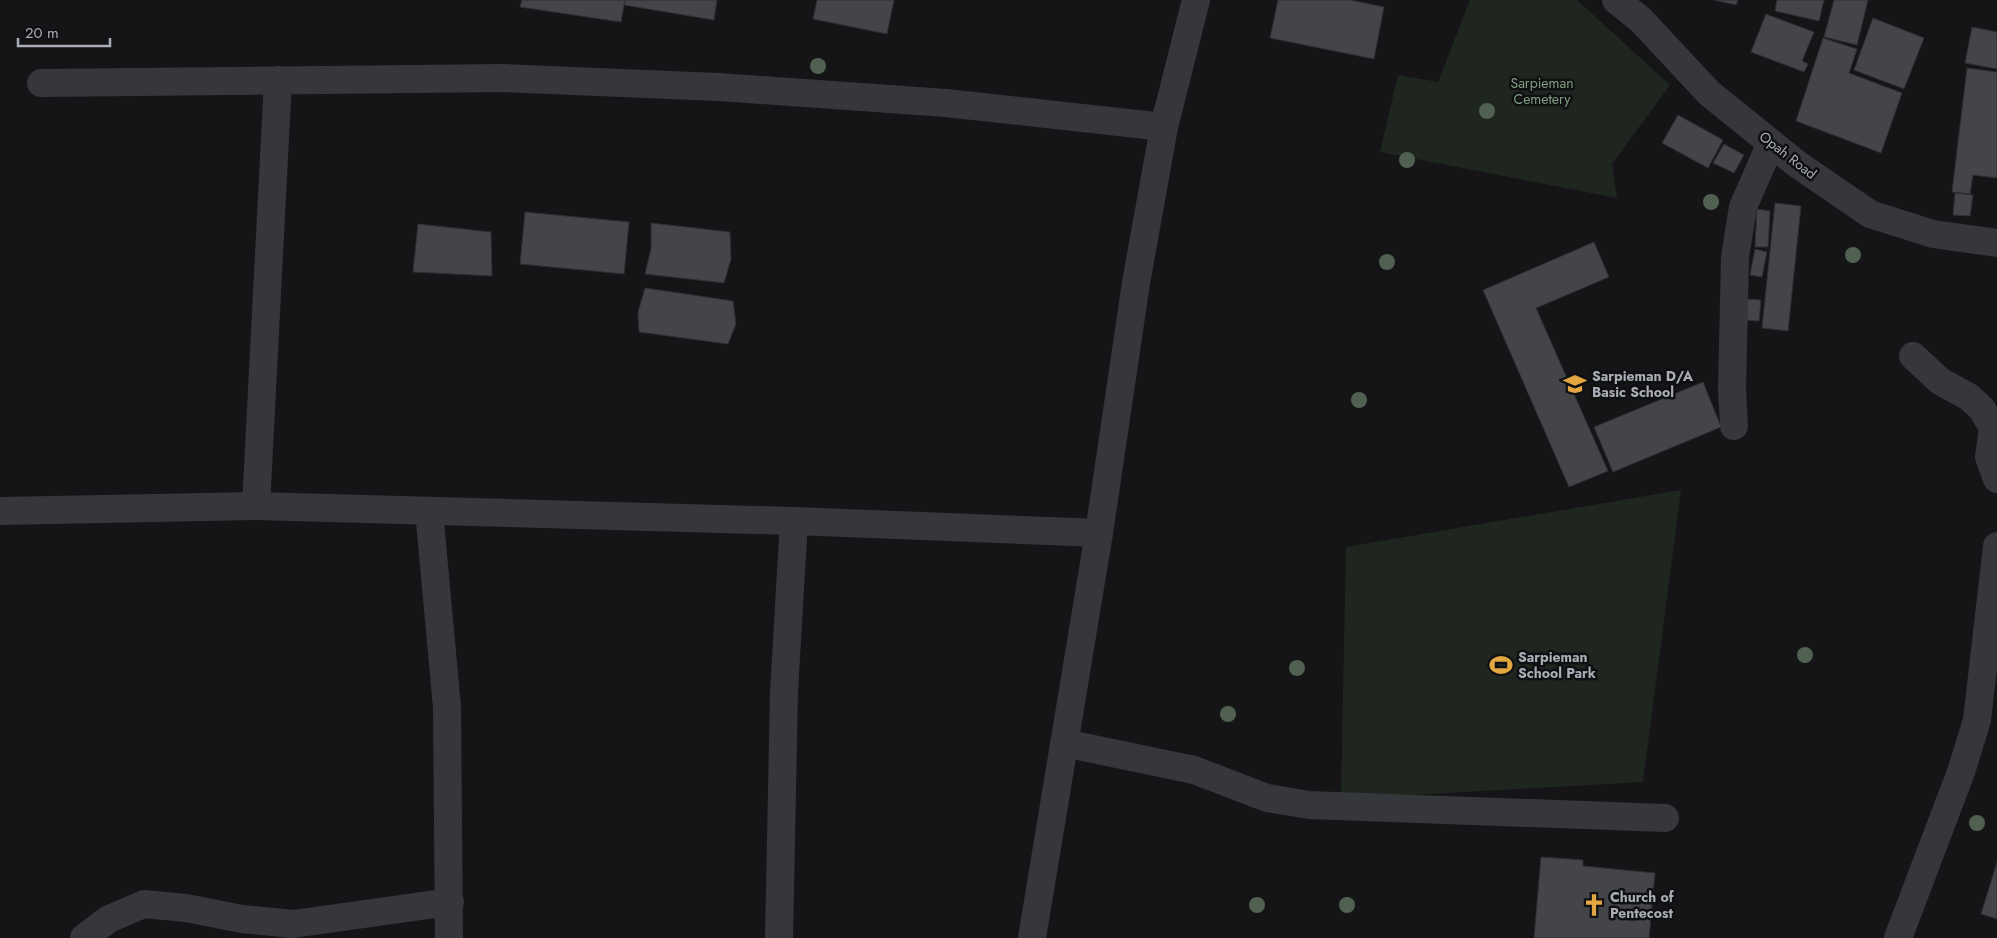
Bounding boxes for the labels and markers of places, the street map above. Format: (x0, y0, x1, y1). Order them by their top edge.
place label: Sarpieman D/A Basic School (1592, 366, 1694, 402)
school or university icon: Sarpieman D/A Basic School (1562, 371, 1588, 397)
place label: Sarpieman School Park (1518, 647, 1596, 683)
sports icon: Sarpieman School Park (1488, 652, 1514, 678)
place label: Church of Pentecost (1610, 887, 1675, 923)
church icon: Church of Pentecost (1581, 892, 1607, 918)

